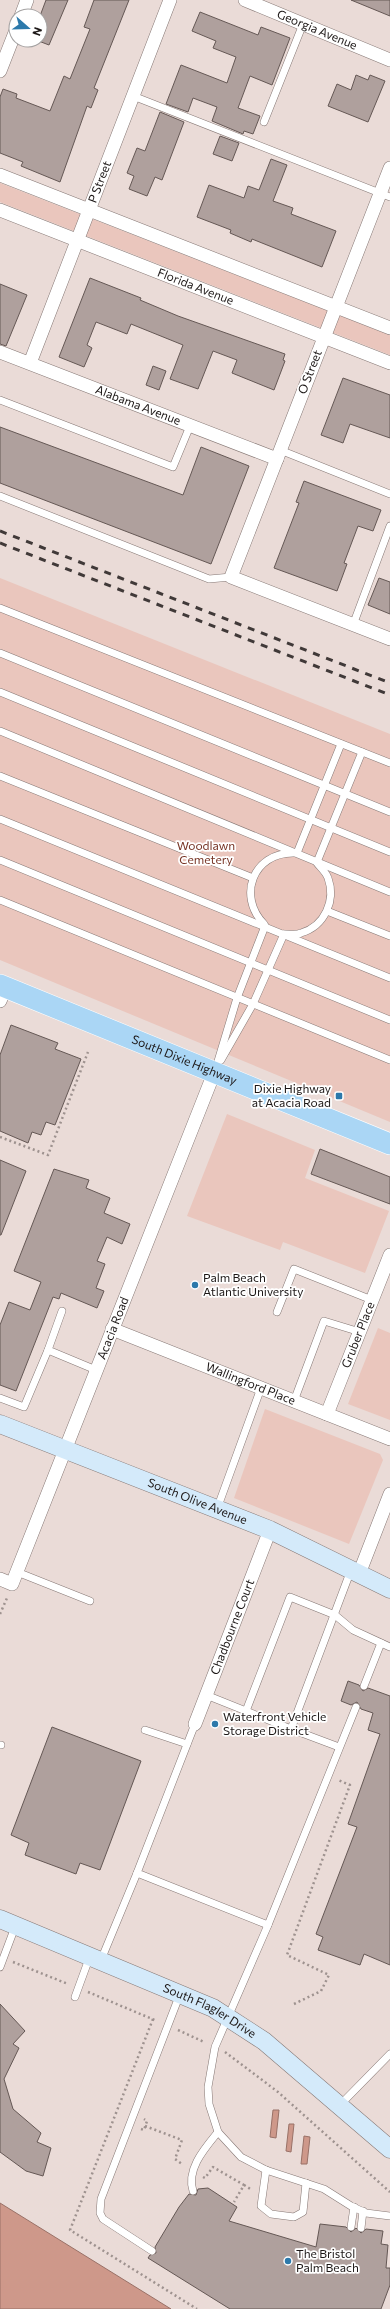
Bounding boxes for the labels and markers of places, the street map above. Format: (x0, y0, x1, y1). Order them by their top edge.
place label: Dixie Highway at Acacia Road (252, 1081, 331, 1109)
marker: Dixie Highway at Acacia Road (334, 1091, 344, 1101)
place label: Palm Beach Atlantic University (203, 1270, 303, 1298)
marker: Palm Beach Atlantic University (190, 1280, 200, 1290)
place label: Waterfront Vehicle Storage District (223, 1709, 326, 1737)
marker: Waterfront Vehicle Storage District (210, 1719, 220, 1729)
place label: The Bristol Palm Beach (296, 2246, 359, 2274)
marker: The Bristol Palm Beach (283, 2256, 293, 2266)

